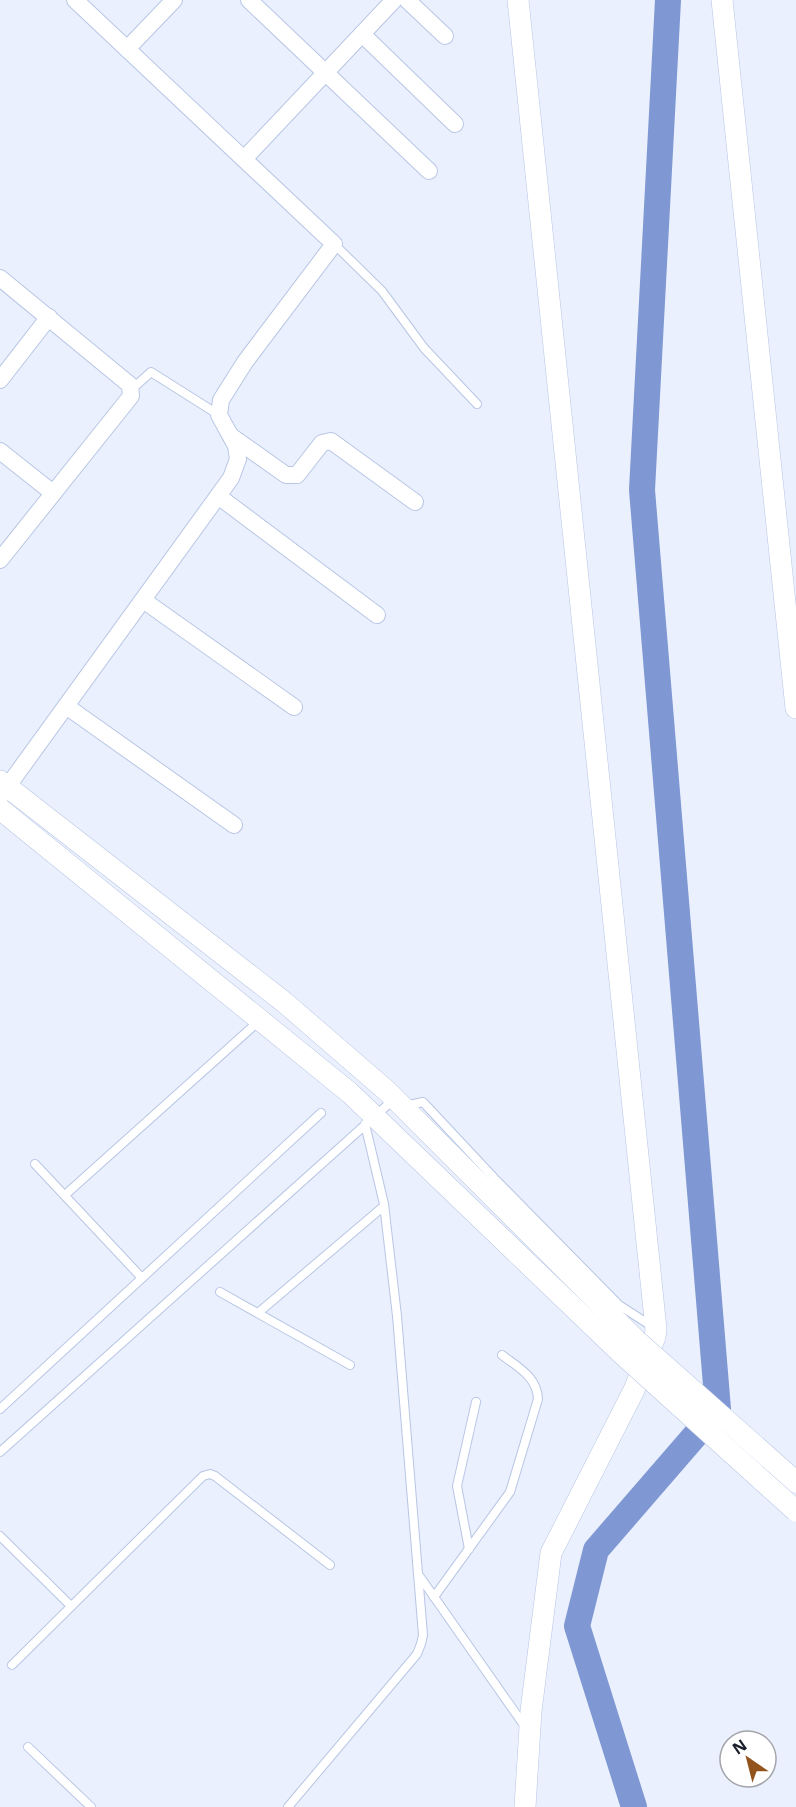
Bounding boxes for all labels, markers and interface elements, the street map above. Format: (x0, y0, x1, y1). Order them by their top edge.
north arrow (718, 1729, 778, 1789)
text: N (728, 1734, 751, 1759)

